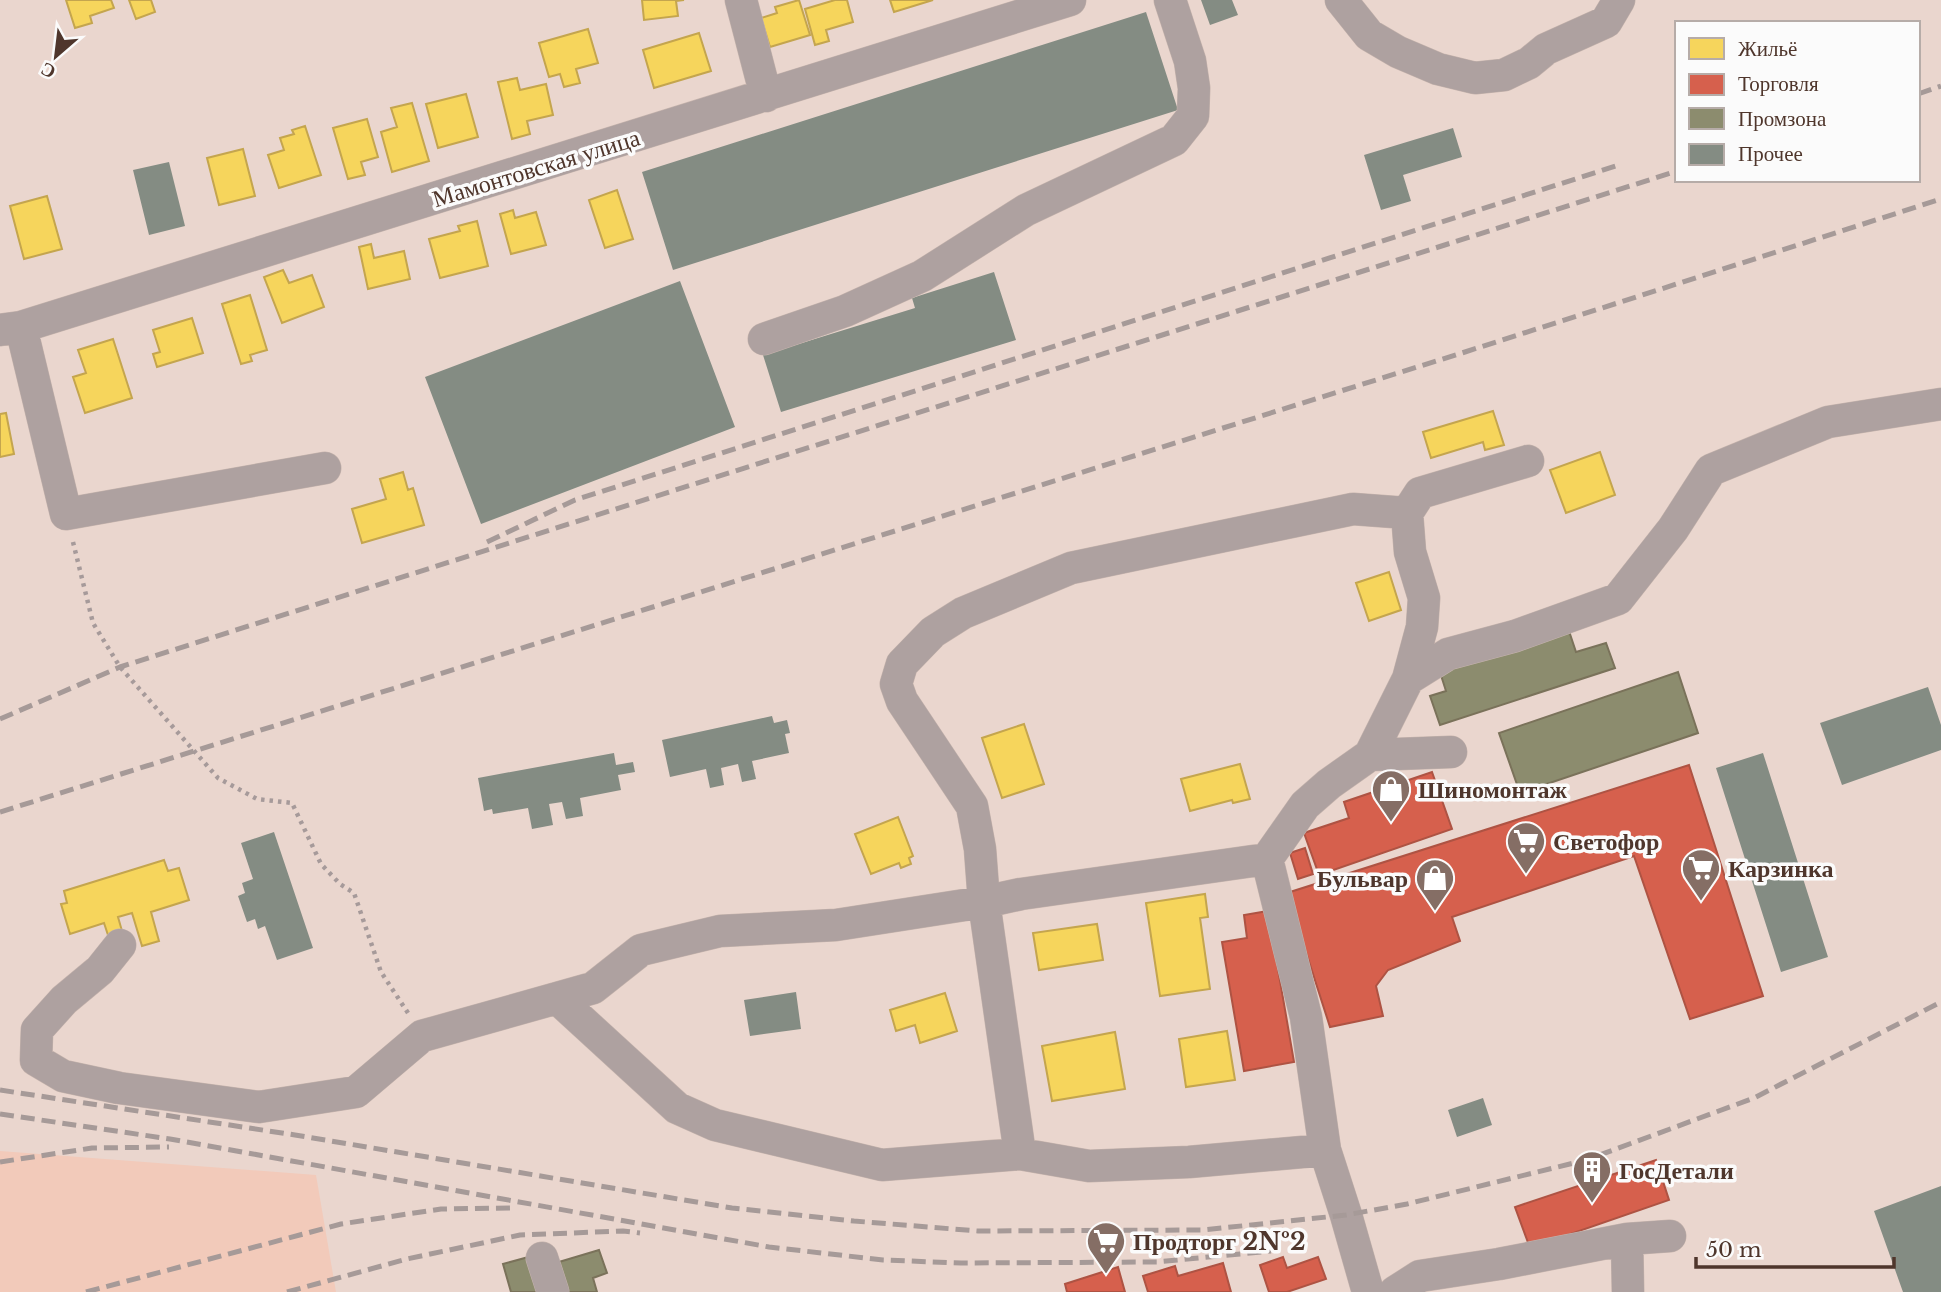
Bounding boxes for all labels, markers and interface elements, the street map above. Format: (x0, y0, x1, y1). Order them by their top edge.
north arrow (21, 21, 91, 91)
legend (1675, 21, 1920, 182)
text: Жильё (1738, 36, 1797, 62)
text: С (37, 57, 60, 84)
text: Торговля (1738, 71, 1819, 97)
text: Промзона (1738, 106, 1827, 132)
street label: Мамонтовская улица (429, 123, 643, 213)
text: Прочее (1738, 141, 1803, 167)
shop icon: Шиномонтаж (1370, 768, 1412, 823)
place label: Шиномонтаж (1418, 775, 1567, 804)
supermarket icon: Светофор (1505, 820, 1547, 875)
place label: Светофор (1553, 827, 1659, 856)
supermarket icon: Карзинка (1680, 847, 1722, 902)
place label: Карзинка (1728, 854, 1834, 883)
shop icon: Бульвар (1414, 857, 1456, 912)
place label: Бульвар (1317, 864, 1408, 893)
building icon: ГосДетали (1571, 1149, 1613, 1204)
place label: ГосДетали (1619, 1156, 1734, 1185)
supermarket icon: Продторг 2№2 (1085, 1220, 1127, 1275)
scale bar (1696, 1226, 1894, 1270)
place label: Продторг 2№2 (1133, 1227, 1306, 1256)
text: 50 m (1706, 1237, 1762, 1263)

